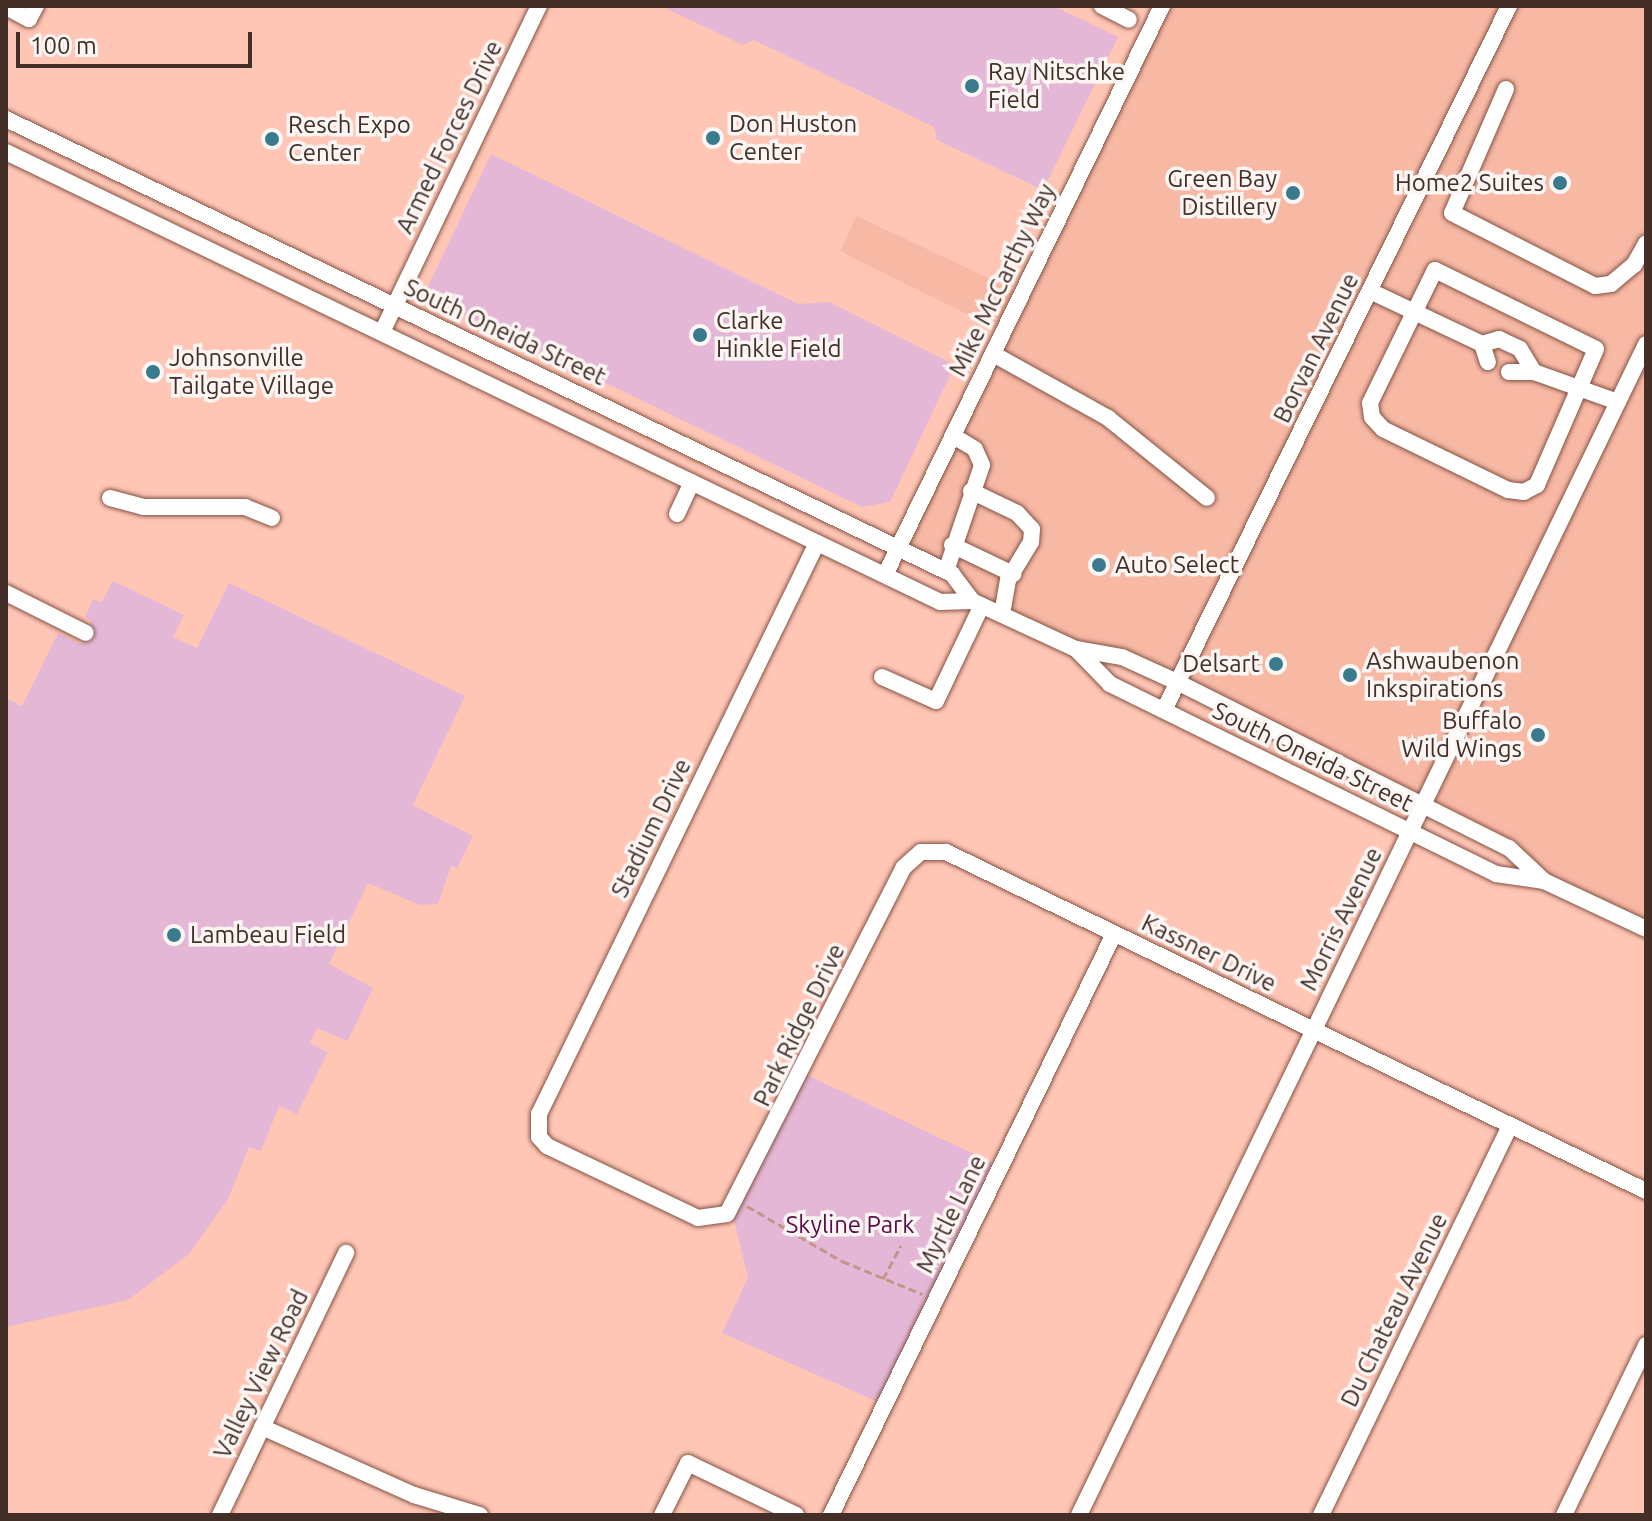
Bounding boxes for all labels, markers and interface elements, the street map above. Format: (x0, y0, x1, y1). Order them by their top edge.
scale bar (20, 16, 256, 66)
text: 100 m (30, 32, 97, 59)
street label: Armed Forces Drive (390, 36, 508, 238)
place label: Ray Nitschke Field (988, 58, 1125, 114)
marker: Ray Nitschke Field (963, 77, 981, 95)
place label: Don Huston Center (729, 110, 857, 166)
place label: Resch Expo Center (288, 111, 411, 167)
marker: Don Huston Center (704, 129, 722, 147)
marker: Resch Expo Center (263, 130, 281, 148)
place label: Green Bay Distillery (1167, 165, 1277, 221)
place label: Home2 Suites (1395, 169, 1544, 197)
marker: Home2 Suites (1551, 174, 1569, 192)
street label: Mike McCarthy Way (943, 179, 1061, 381)
marker: Green Bay Distillery (1284, 184, 1302, 202)
street label: Borvan Avenue (1267, 268, 1365, 428)
street label: South Oneida Street (400, 273, 610, 391)
place label: Clarke Hinkle Field (716, 307, 841, 363)
marker: Clarke Hinkle Field (691, 326, 709, 344)
place label: Johnsonville Tailgate Village (169, 344, 334, 400)
marker: Johnsonville Tailgate Village (144, 363, 162, 381)
place label: Auto Select (1115, 551, 1239, 579)
marker: Auto Select (1090, 556, 1108, 574)
place label: Ashwaubenon Inkspirations (1366, 647, 1519, 703)
place label: Delsart (1182, 650, 1260, 678)
marker: Delsart (1267, 655, 1285, 673)
marker: Ashwaubenon Inkspirations (1341, 666, 1359, 684)
street label: South Oneida Street (1208, 696, 1418, 818)
place label: Buffalo Wild Wings (1401, 707, 1522, 763)
marker: Buffalo Wild Wings (1529, 726, 1547, 744)
street label: Stadium Drive (605, 754, 697, 902)
street label: Morris Avenue (1294, 843, 1388, 995)
street label: Kassner Drive (1137, 908, 1281, 998)
place label: Lambeau Field (190, 921, 346, 949)
marker: Lambeau Field (165, 926, 183, 944)
street label: Park Ridge Drive (747, 939, 851, 1111)
street label: Myrtle Lane (910, 1150, 992, 1278)
street label: Du Chateau Avenue (1335, 1208, 1453, 1412)
park label: Skyline Park (786, 1211, 914, 1239)
street label: Valley View Road (208, 1285, 314, 1463)

